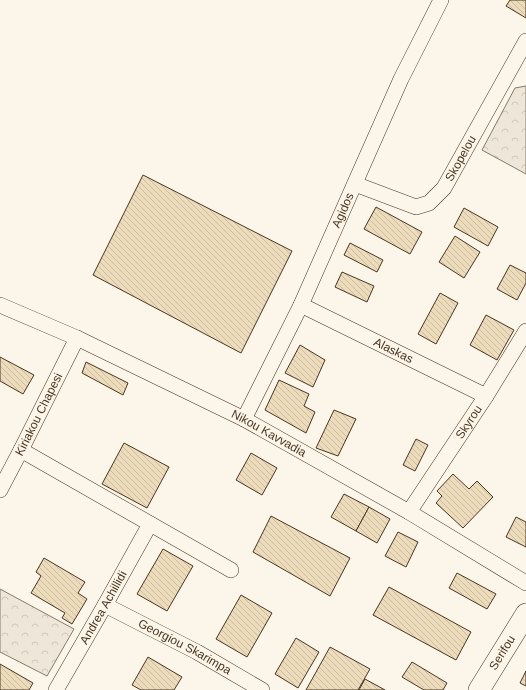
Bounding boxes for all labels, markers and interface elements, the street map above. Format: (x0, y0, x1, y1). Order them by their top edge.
street label: Skopelou (442, 133, 479, 184)
street label: Agidos (329, 191, 357, 230)
street label: Alaskas (371, 335, 415, 366)
street label: Kiriakou Chapesi (12, 371, 65, 458)
street label: Skyrou (453, 403, 485, 441)
street label: Nikou Kavvadia (229, 407, 309, 460)
street label: Andrea Achillidi (77, 568, 130, 647)
street label: Georgiou Skarimpa (136, 616, 234, 678)
street label: Serifou (486, 633, 518, 672)

